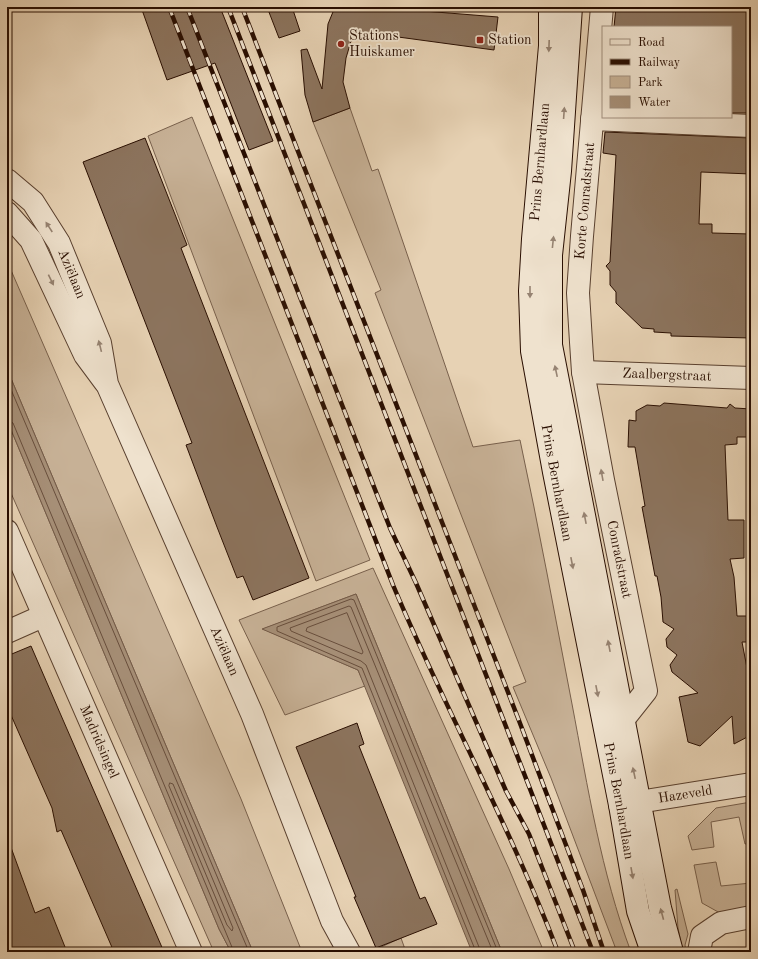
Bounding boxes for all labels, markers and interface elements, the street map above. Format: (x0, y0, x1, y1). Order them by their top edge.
legend (602, 26, 732, 118)
place label: Stations Huiskamer (349, 29, 415, 59)
place label: Station (488, 33, 532, 47)
marker: Station (475, 35, 485, 45)
text: Road (638, 37, 665, 49)
marker: Stations Huiskamer (336, 39, 346, 49)
one-way arrow (546, 40, 553, 52)
text: Railway (638, 57, 681, 69)
text: Park (638, 77, 663, 89)
text: Water (638, 97, 671, 109)
street label: Prins Bernhardlaan (528, 102, 552, 222)
one-way arrow (560, 107, 567, 119)
street label: Korte Conradstraat (573, 142, 597, 260)
one-way arrow (45, 221, 53, 232)
one-way arrow (549, 236, 556, 248)
street label: Aziëlaan (55, 247, 88, 301)
one-way arrow (48, 274, 54, 286)
one-way arrow (527, 286, 534, 298)
one-way arrow (97, 339, 103, 351)
one-way arrow (553, 365, 559, 378)
street label: Zaalbergstraat (622, 366, 712, 384)
street label: Prins Bernhardlaan (538, 423, 575, 543)
one-way arrow (598, 469, 604, 481)
one-way arrow (581, 512, 587, 524)
street label: Conradstraat (604, 519, 634, 600)
one-way arrow (569, 557, 575, 569)
street label: Aziëlaan (207, 624, 241, 678)
one-way arrow (605, 640, 611, 652)
one-way arrow (594, 685, 600, 697)
street label: Madridsingel (77, 703, 121, 781)
street label: Prins Bernhardlaan (601, 741, 636, 861)
one-way arrow (630, 767, 636, 779)
street label: Hazeveld (657, 783, 713, 806)
one-way arrow (629, 867, 635, 880)
one-way arrow (659, 908, 665, 920)

